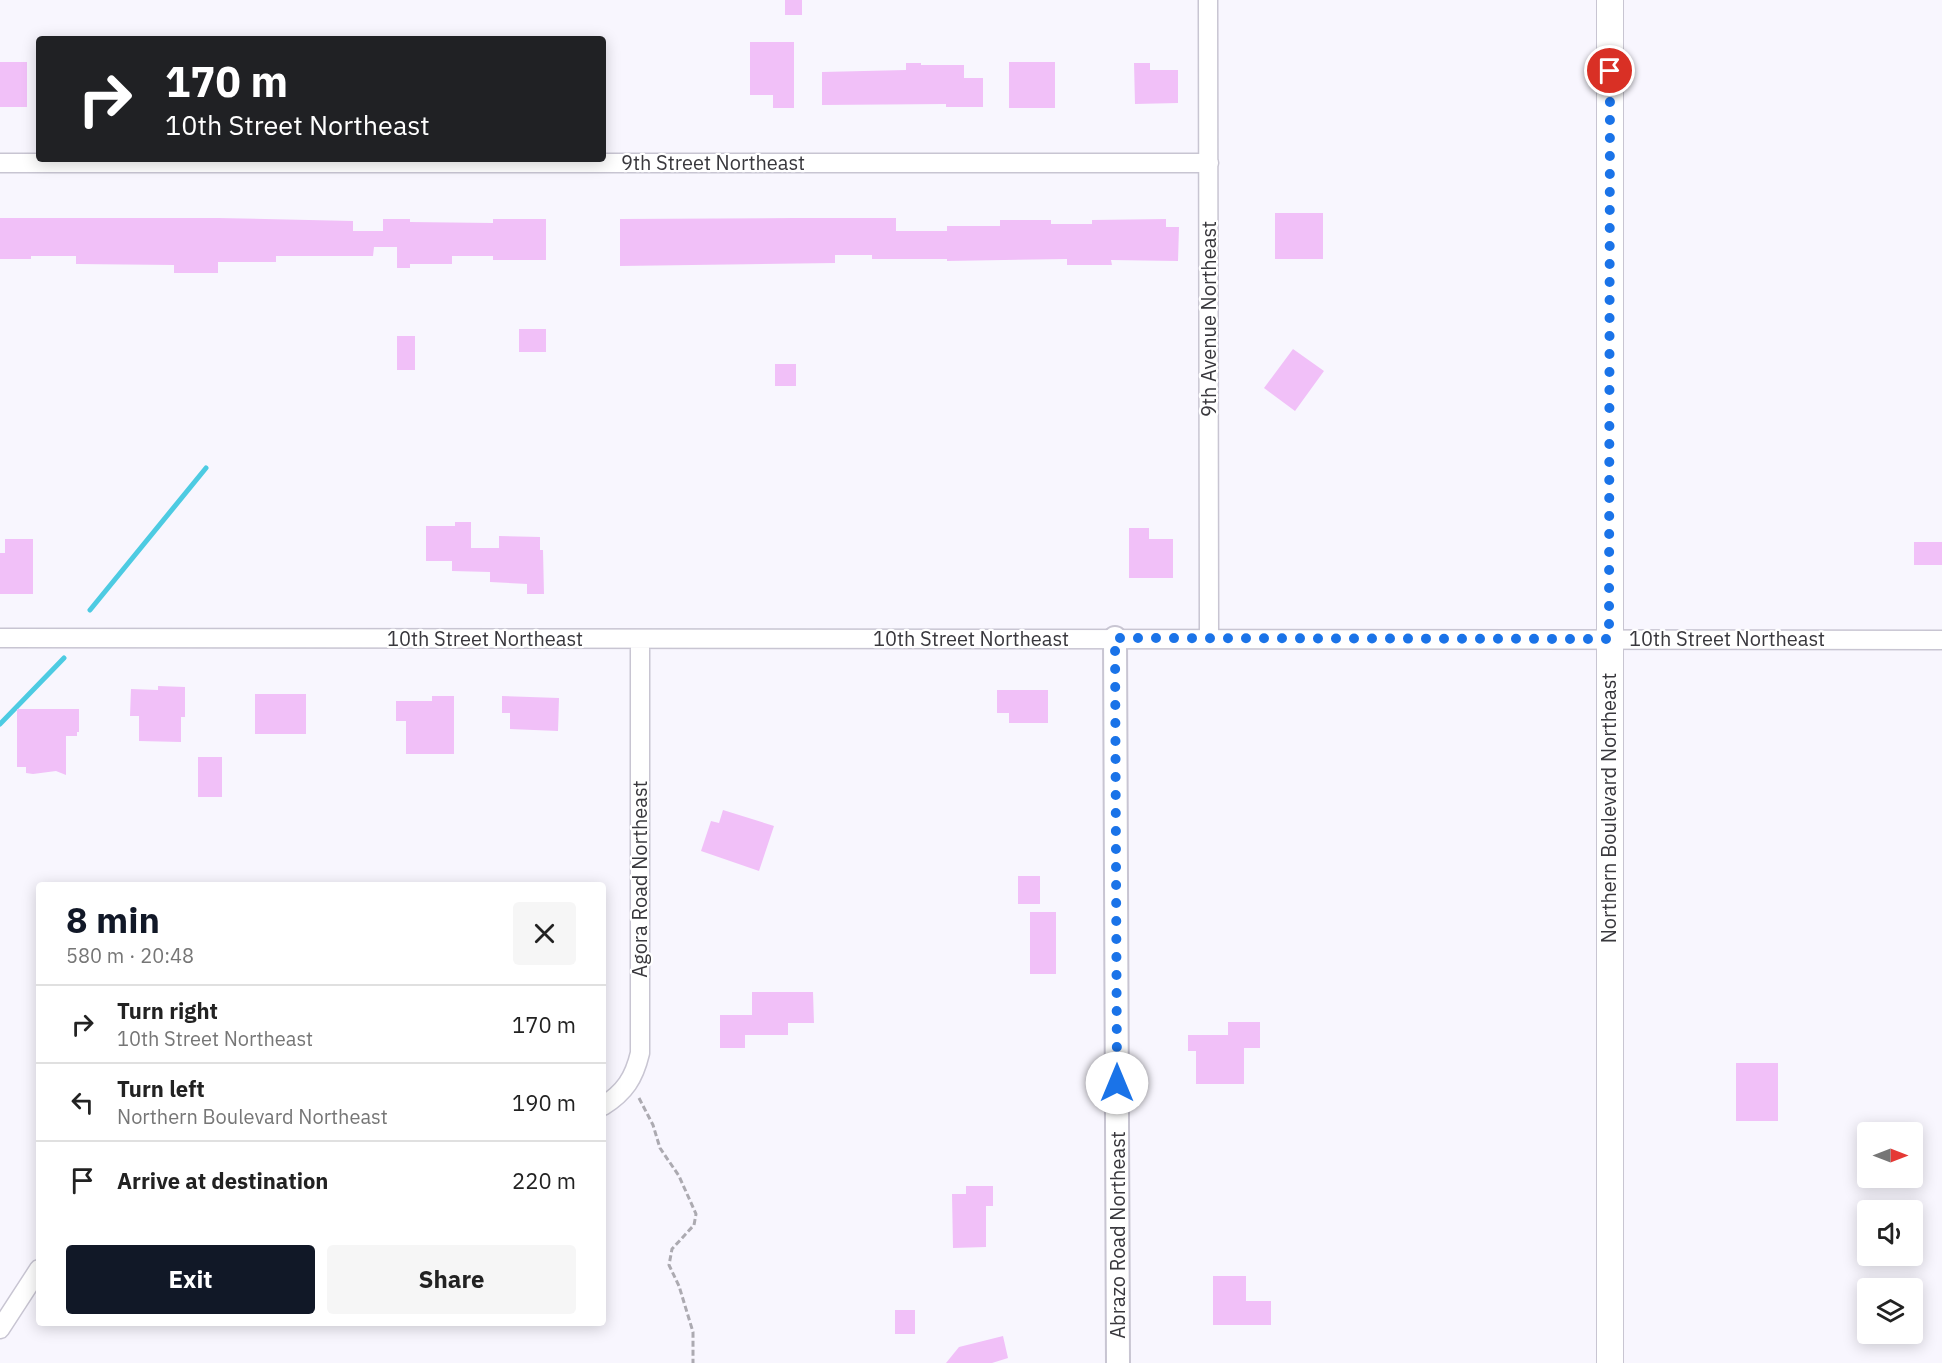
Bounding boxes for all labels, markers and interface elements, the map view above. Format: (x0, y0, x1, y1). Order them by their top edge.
pin (1584, 45, 1635, 96)
text: 170 m (165, 54, 288, 109)
icon: arrive (1593, 54, 1626, 87)
icon: right (66, 60, 144, 138)
text: 10th Street Northeast (165, 107, 430, 142)
street label: 9th Street Northeast (621, 149, 805, 176)
street label: 9th Avenue Northeast (1195, 221, 1222, 417)
street label: 10th Street Northeast (387, 625, 583, 652)
street label: 10th Street Northeast (873, 625, 1069, 652)
street label: 10th Street Northeast (1629, 625, 1825, 652)
street label: Northern Boulevard Northeast (1595, 673, 1622, 943)
street label: Agora Road Northeast (626, 780, 653, 978)
text: 8 min (66, 896, 160, 943)
button: close (513, 902, 576, 965)
text: 580 m · 20:48 (66, 942, 194, 969)
text: Turn right (117, 996, 218, 1025)
icon: right (66, 1008, 99, 1041)
text: 170 m (512, 1010, 576, 1039)
text: 10th Street Northeast (117, 1025, 313, 1052)
position arrow (1085, 1051, 1149, 1115)
text: Turn left (117, 1074, 205, 1103)
icon: left (66, 1086, 99, 1119)
text: 190 m (512, 1088, 576, 1117)
text: Northern Boulevard Northeast (117, 1103, 388, 1130)
north arrow (1857, 1122, 1923, 1188)
map controls (1857, 1122, 1923, 1344)
street label: Abrazo Road Northeast (1104, 1131, 1131, 1339)
icon: arrive (66, 1164, 99, 1197)
text: Arrive at destination (117, 1166, 328, 1195)
text: 220 m (512, 1166, 576, 1195)
button: sound (1857, 1200, 1923, 1266)
button: Exit (66, 1245, 315, 1314)
button: Share (327, 1245, 576, 1314)
button: layers (1857, 1278, 1923, 1344)

